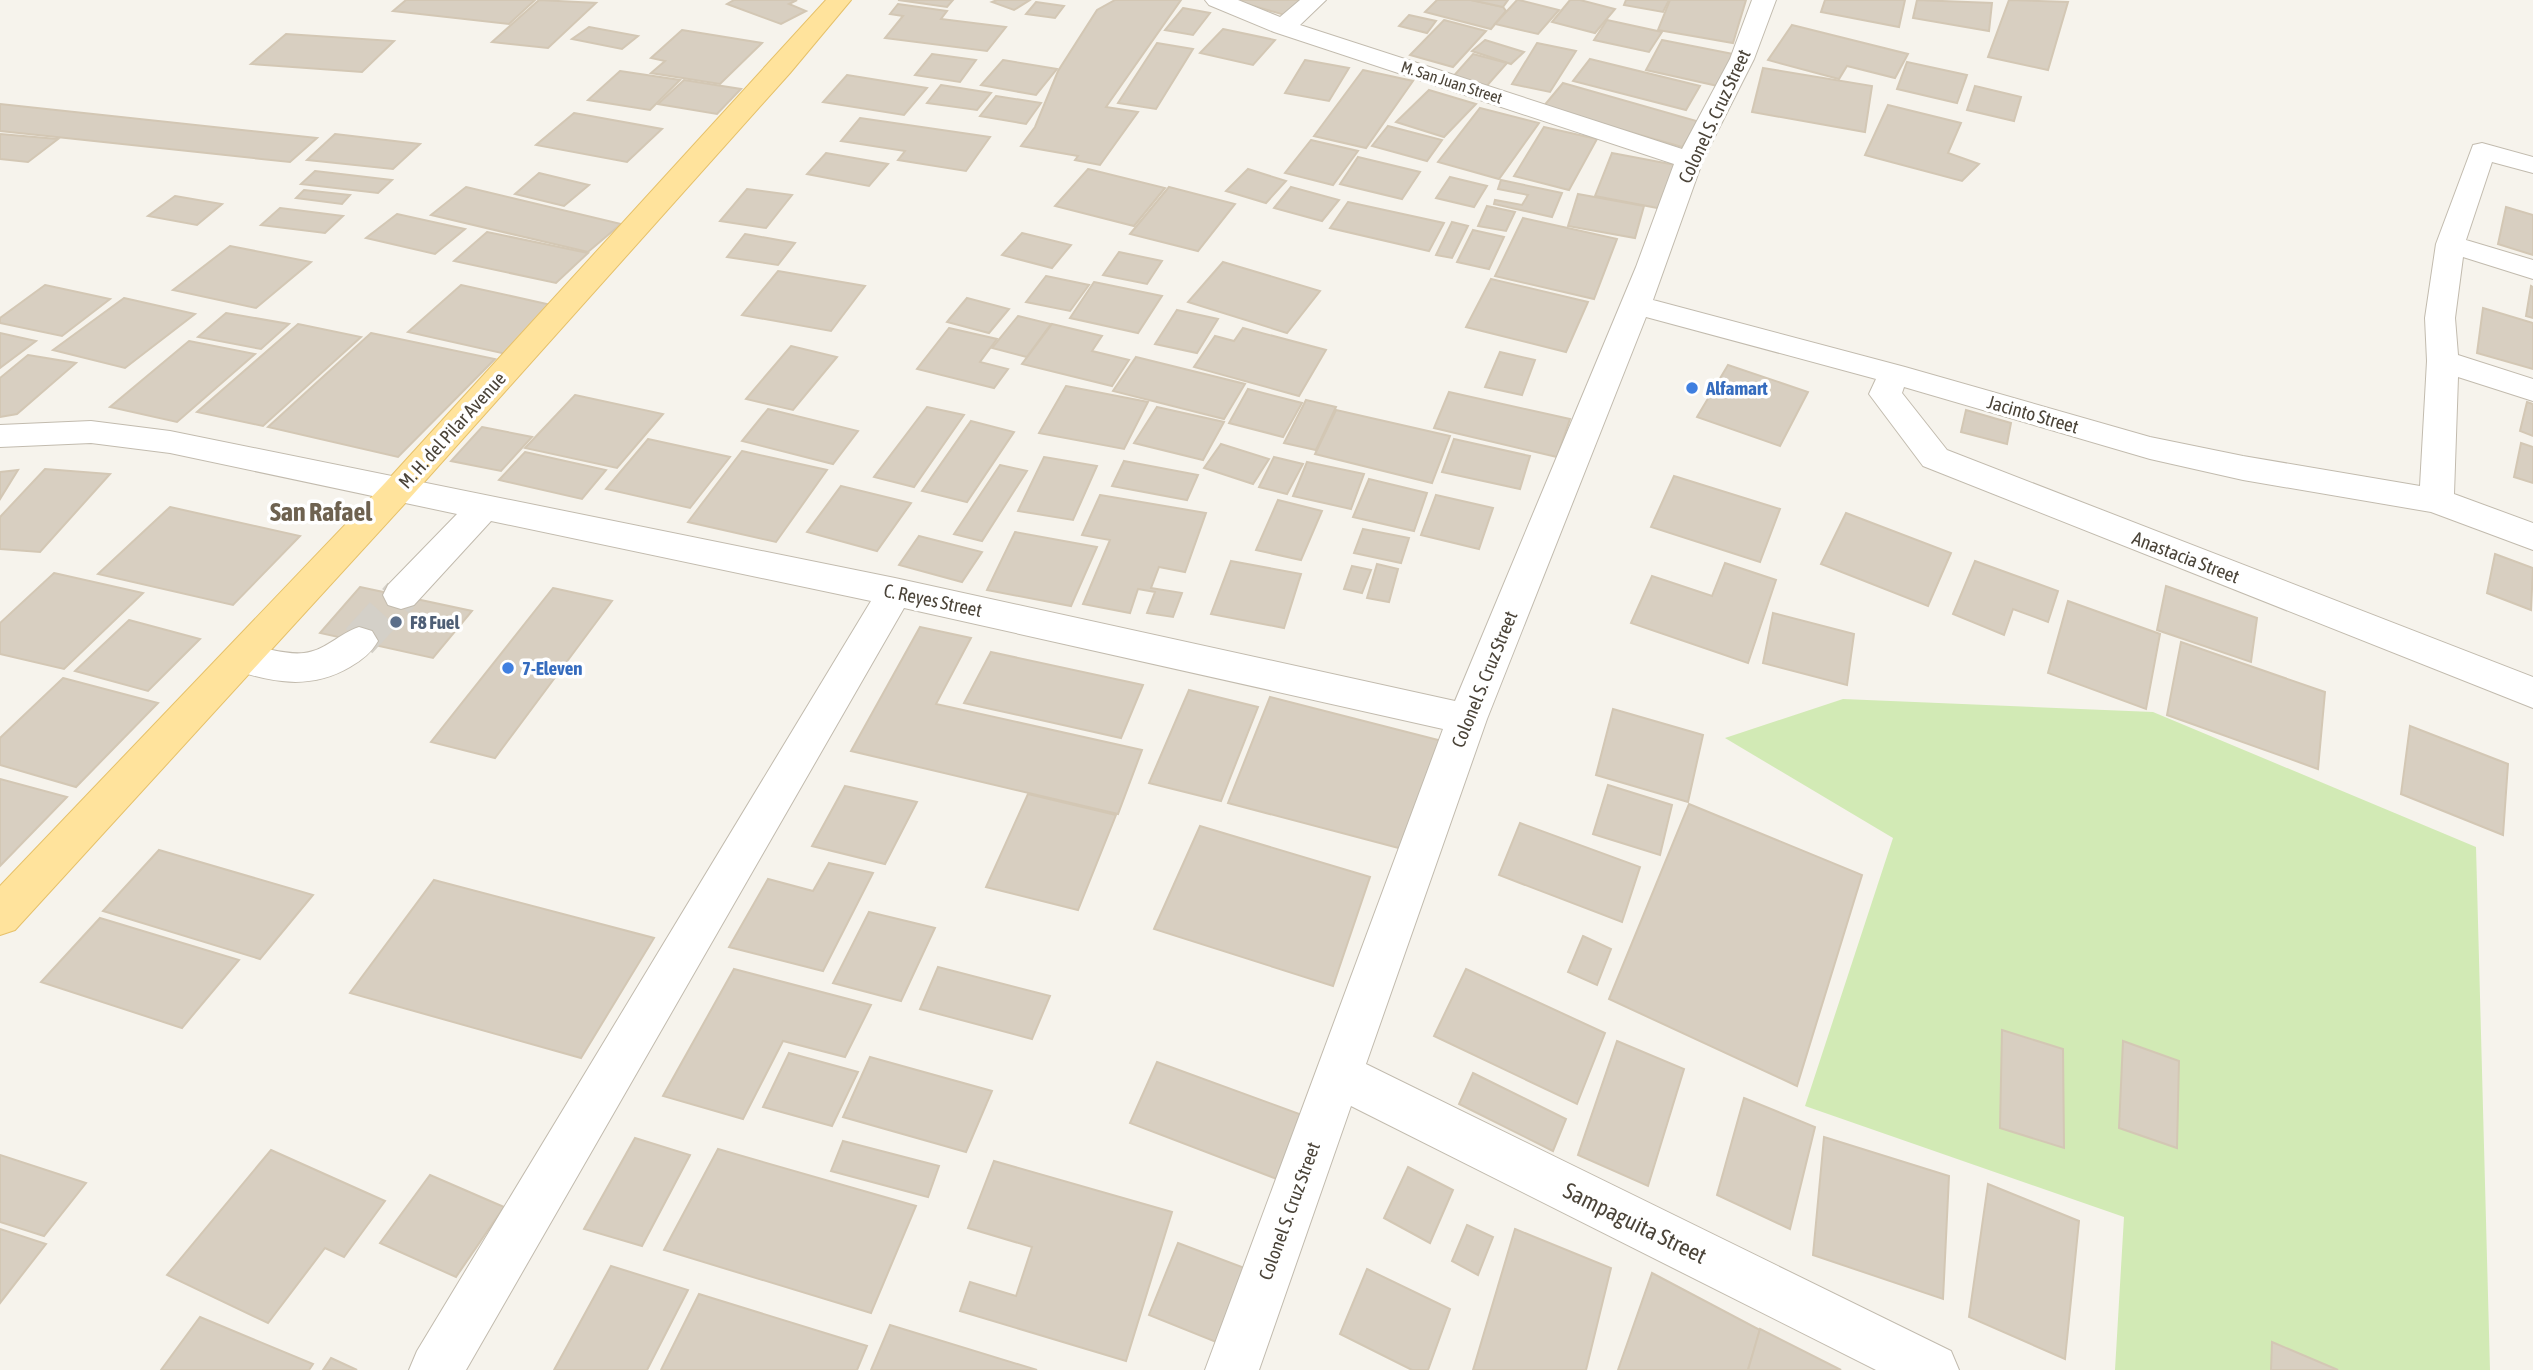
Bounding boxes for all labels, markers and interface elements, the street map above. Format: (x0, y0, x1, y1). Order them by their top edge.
street label: Colonel S. Cruz Street (1673, 46, 1755, 186)
street label: M. San Juan Street (1399, 57, 1505, 107)
street label: M. H. del Pilar Avenue (394, 367, 510, 493)
place label: Alfamart (1705, 377, 1768, 399)
marker: Alfamart (1684, 380, 1700, 396)
street label: Jacinto Street (1985, 390, 2081, 438)
district label: San Rafael (270, 497, 373, 527)
street label: Anastacia Street (2129, 526, 2243, 588)
street label: C. Reyes Street (882, 579, 984, 621)
street label: Colonel S. Cruz Street (1447, 608, 1521, 750)
place label: F8 Fuel (410, 611, 460, 633)
marker: F8 Fuel (388, 614, 404, 630)
place label: 7-Eleven (522, 657, 583, 679)
marker: 7-Eleven (500, 660, 516, 676)
street label: Colonel S. Cruz Street (1254, 1139, 1324, 1283)
street label: Sampaguita Street (1559, 1177, 1711, 1269)

